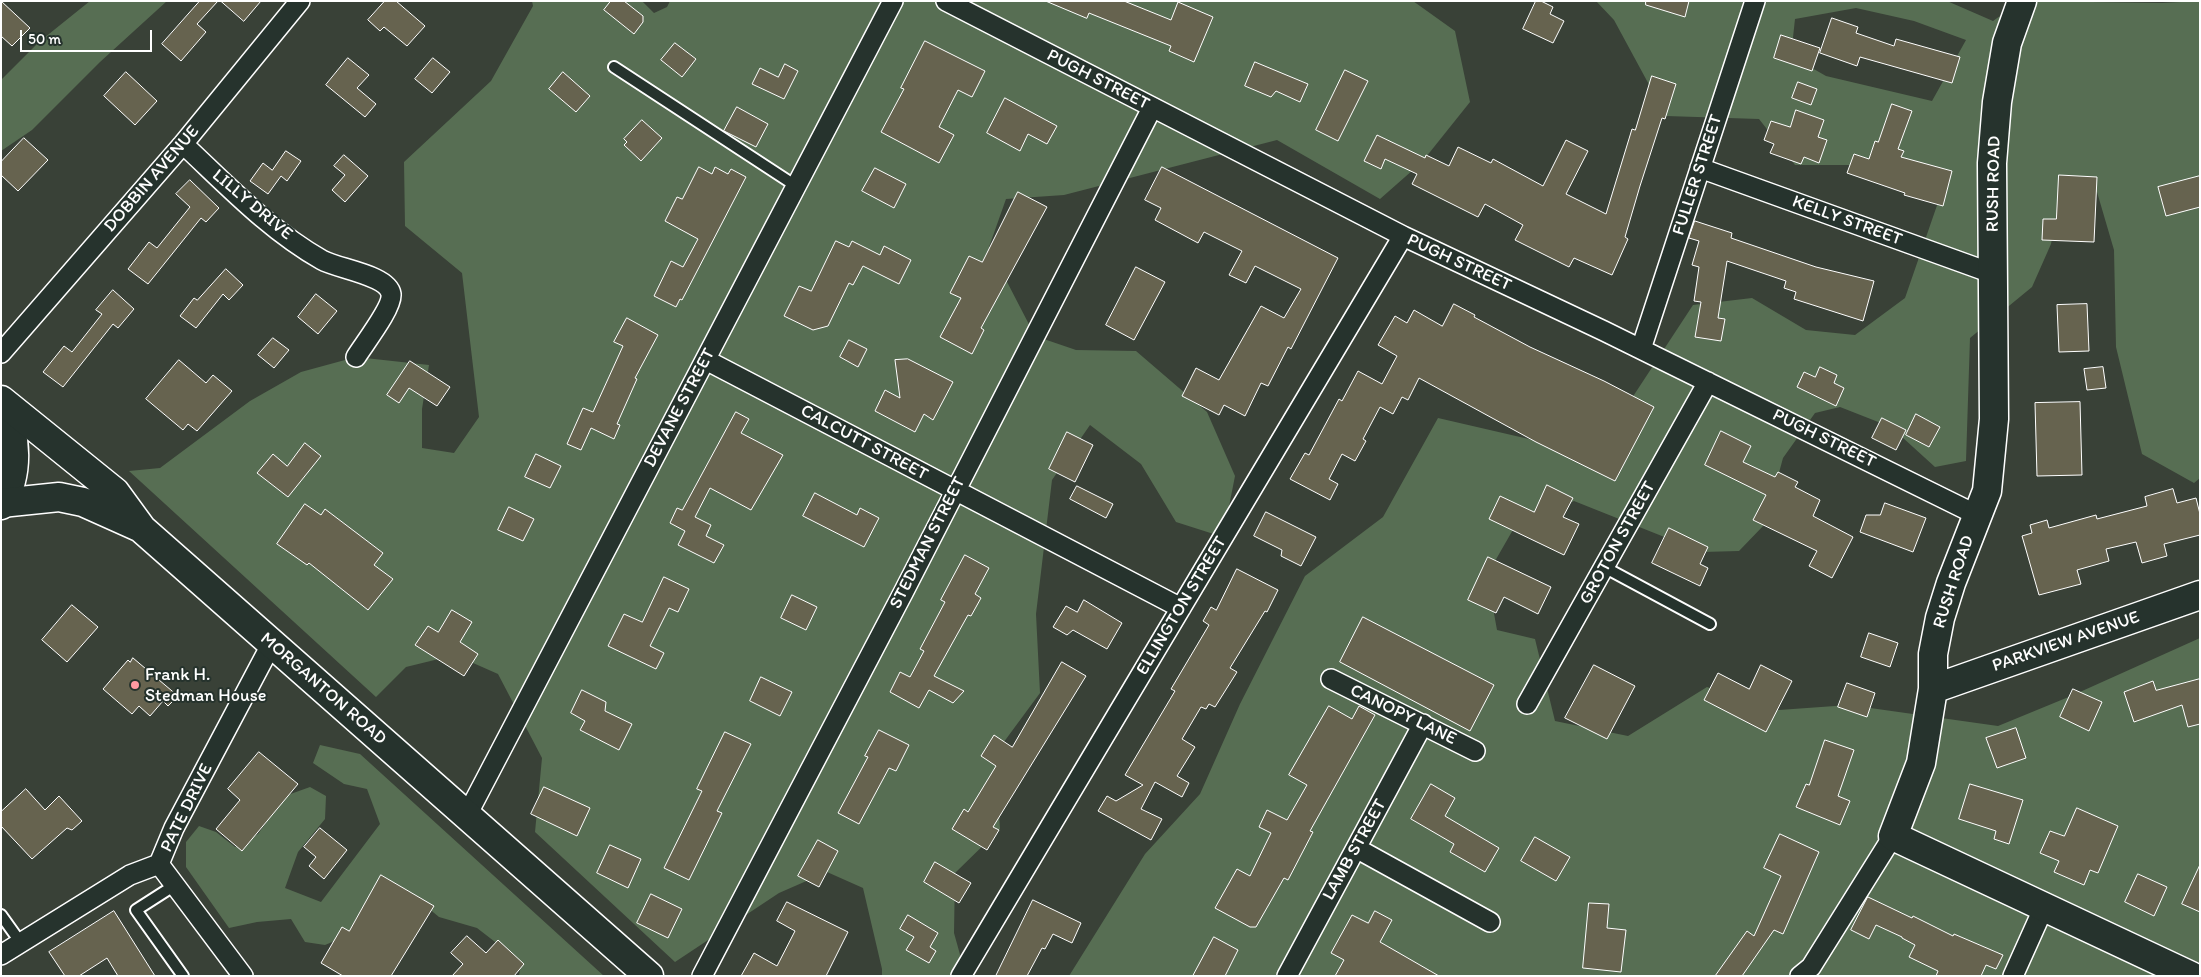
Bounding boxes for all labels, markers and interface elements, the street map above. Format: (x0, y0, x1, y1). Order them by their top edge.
scale bar (22, 20, 155, 52)
text: 50 m (28, 30, 61, 48)
street label: PUGH STREET (1043, 45, 1153, 115)
street label: FULLER STREET (1668, 112, 1728, 238)
street label: DOBBIN AVENUE (100, 121, 204, 237)
street label: RUSH ROAD (1982, 136, 2006, 232)
street label: LILLY DRIVE (207, 165, 297, 245)
street label: KELLY STREET (1789, 191, 1905, 251)
street label: PUGH STREET (1403, 229, 1515, 297)
street label: DEVANE STREET (640, 345, 720, 471)
street label: CALCUTT STREET (797, 400, 931, 486)
street label: PUGH STREET (1769, 405, 1879, 473)
street label: STEDMAN STREET (885, 473, 971, 613)
street label: GROTON STREET (1575, 478, 1661, 608)
street label: ELLINGTON STREET (1132, 533, 1232, 679)
street label: RUSH ROAD (1929, 533, 1979, 631)
street label: PARKVIEW AVENUE (1990, 607, 2142, 677)
street label: MORGANTON ROAD (255, 628, 391, 750)
place label: Frank H. Stedman House (145, 664, 267, 706)
marker: Frank H. Stedman House (129, 679, 141, 691)
street label: CANOPY LANE (1346, 680, 1460, 750)
street label: PATE DRIVE (156, 760, 218, 856)
street label: LAMB STREET (1318, 796, 1392, 904)

